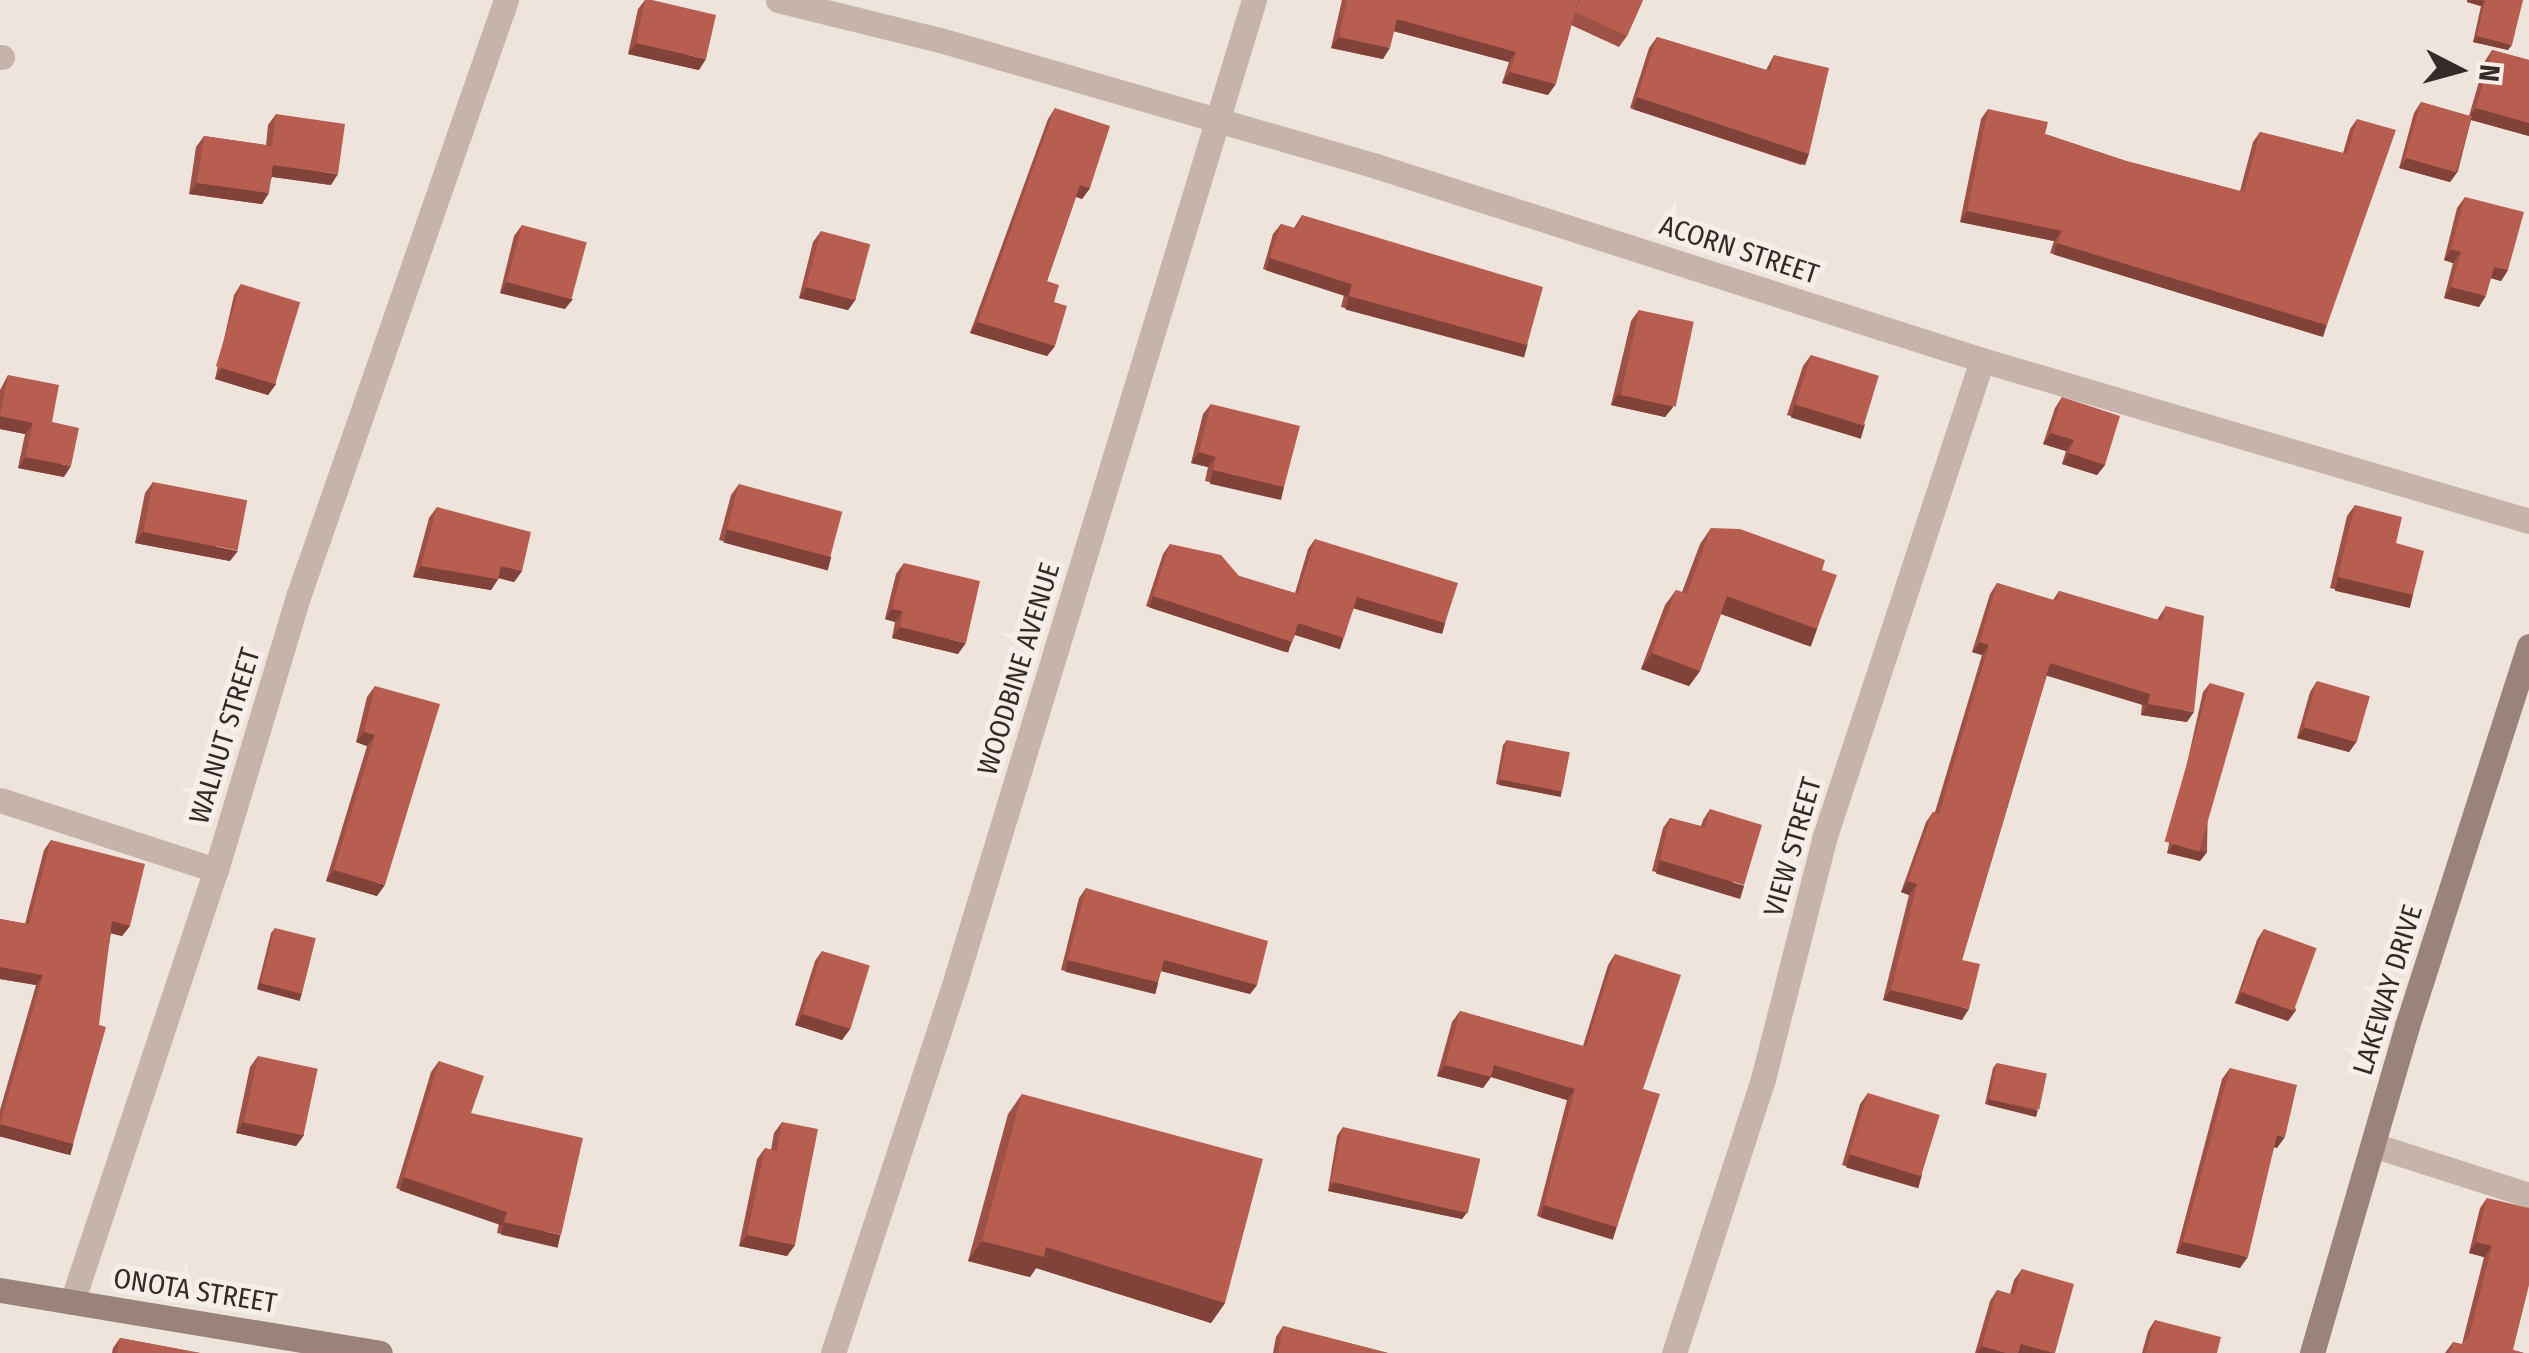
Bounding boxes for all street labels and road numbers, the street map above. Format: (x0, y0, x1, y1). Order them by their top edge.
street label: ACORN STREET (1655, 208, 1823, 292)
street label: WOODBINE AVENUE (971, 559, 1067, 779)
street label: WALNUT STREET (182, 644, 268, 828)
street label: VIEW STREET (1757, 774, 1829, 920)
street label: LAKEWAY DRIVE (2346, 901, 2430, 1079)
street label: ONOTA STREET (111, 1262, 279, 1320)

